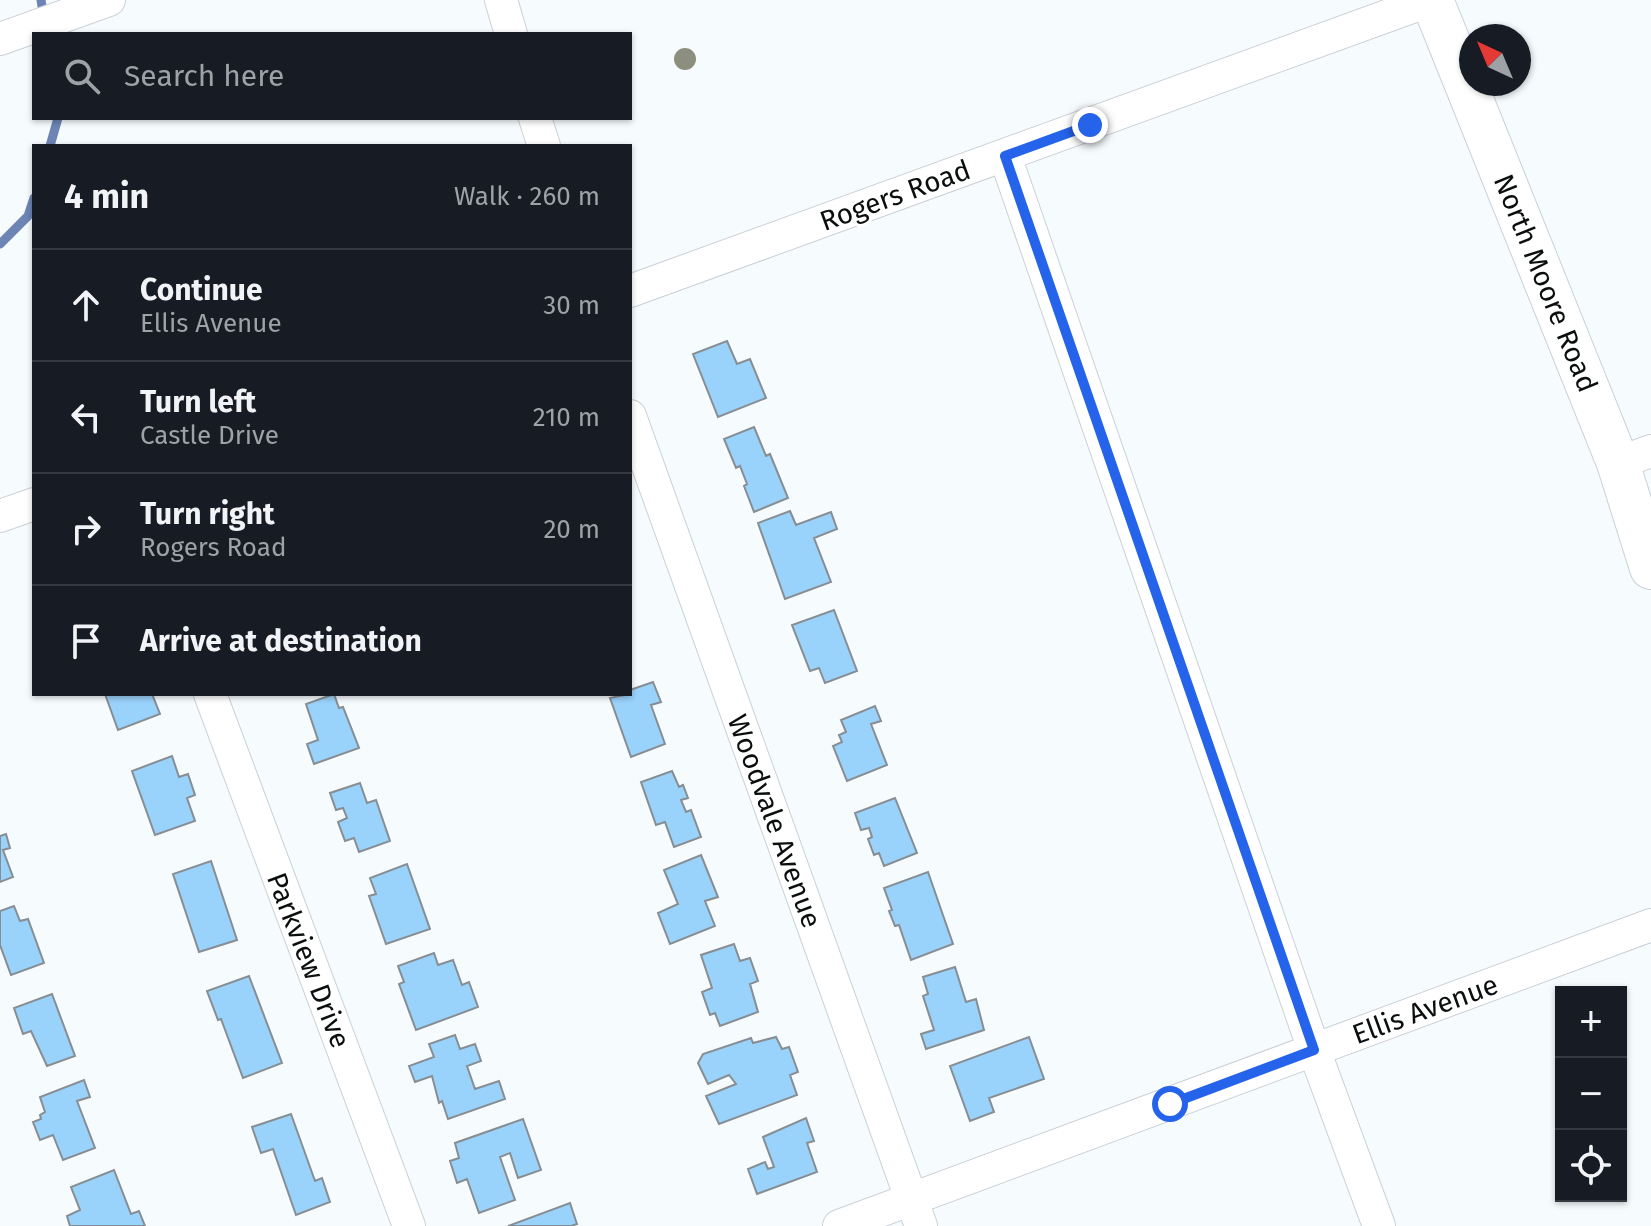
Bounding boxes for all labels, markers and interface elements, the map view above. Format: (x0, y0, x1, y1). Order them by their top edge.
north arrow (1459, 24, 1531, 96)
search box (32, 32, 632, 120)
icon: search (60, 54, 104, 98)
text: Search here (124, 58, 284, 94)
route end (1072, 107, 1108, 143)
street label: Rogers Road (815, 153, 975, 238)
street label: North Moore Road (1487, 169, 1604, 397)
text: 4 min (64, 176, 149, 217)
text: Walk · 260 m (454, 181, 600, 212)
text: Continue (140, 272, 263, 308)
icon: ahead (64, 283, 108, 327)
text: 30 m (543, 290, 600, 321)
text: Ellis Avenue (140, 308, 282, 339)
text: Turn left (140, 384, 256, 420)
icon: left (64, 395, 108, 439)
text: 210 m (533, 402, 600, 433)
text: Castle Drive (140, 420, 279, 451)
text: Turn right (140, 496, 275, 532)
icon: right (64, 507, 108, 551)
text: 20 m (543, 514, 600, 545)
text: Rogers Road (140, 532, 286, 563)
icon: arrive (64, 619, 108, 663)
text: Arrive at destination (140, 623, 422, 659)
street label: Woodvale Avenue (721, 710, 828, 932)
street label: Parkview Drive (260, 868, 357, 1053)
street label: Ellis Avenue (1348, 968, 1502, 1051)
map controls (1555, 986, 1627, 1202)
button: + (1555, 986, 1627, 1058)
button: − (1555, 1058, 1627, 1130)
route start (1152, 1086, 1188, 1122)
button: locate (1555, 1130, 1627, 1202)

